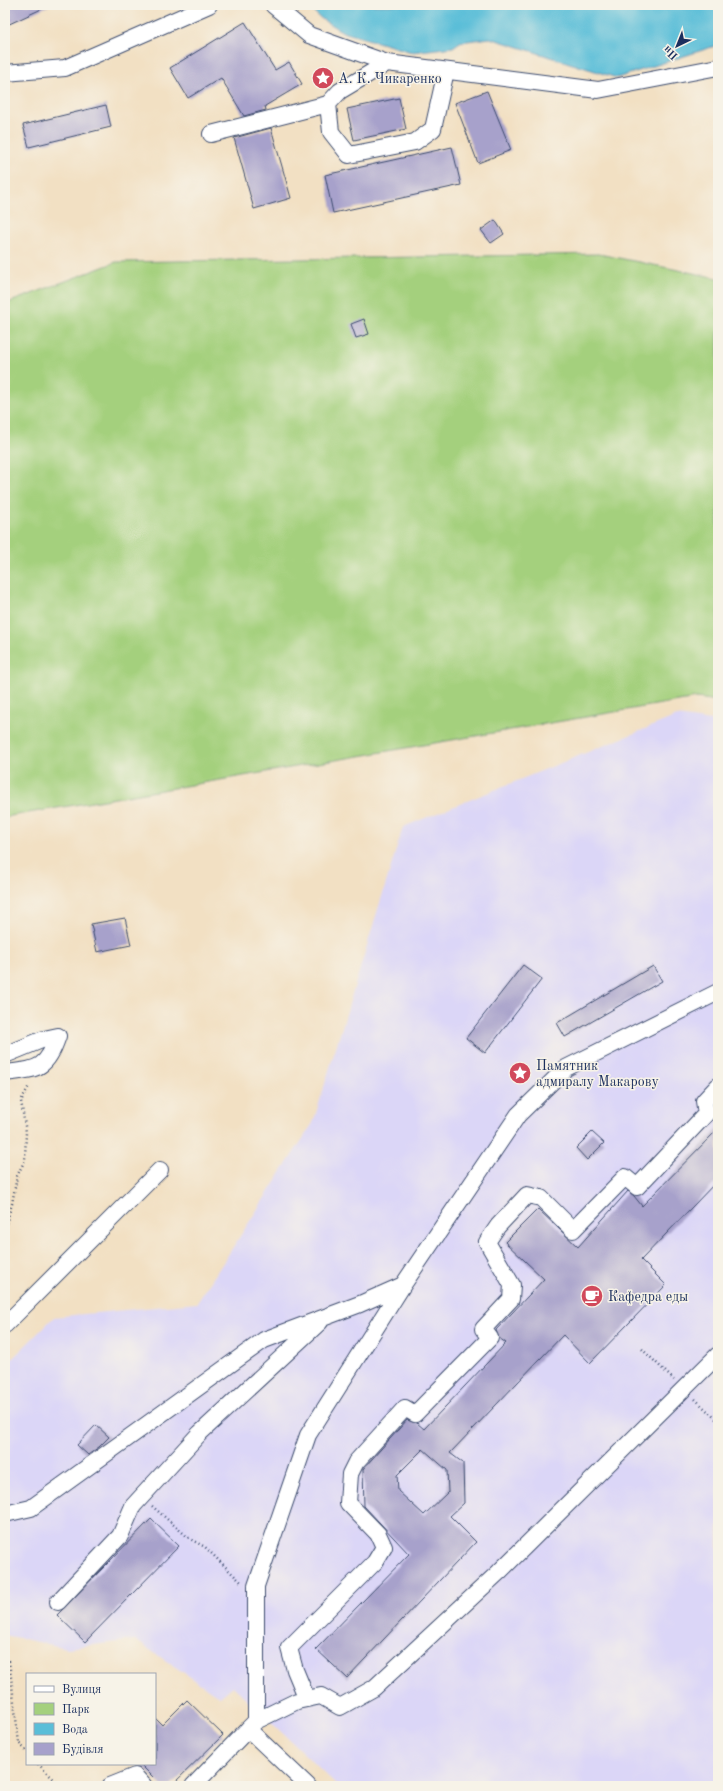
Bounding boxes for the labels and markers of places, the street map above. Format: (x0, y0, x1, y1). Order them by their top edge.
place icon: А. К. Чикаренко (310, 65, 336, 91)
place label: А. К. Чикаренко (338, 72, 442, 86)
place label: Памятник адмиралу Макарову (536, 1059, 659, 1089)
place icon: Памятник адмиралу Макарову (507, 1060, 533, 1086)
cafe icon: Кафедра еды (579, 1283, 605, 1309)
place label: Кафедра еды (608, 1290, 688, 1305)

